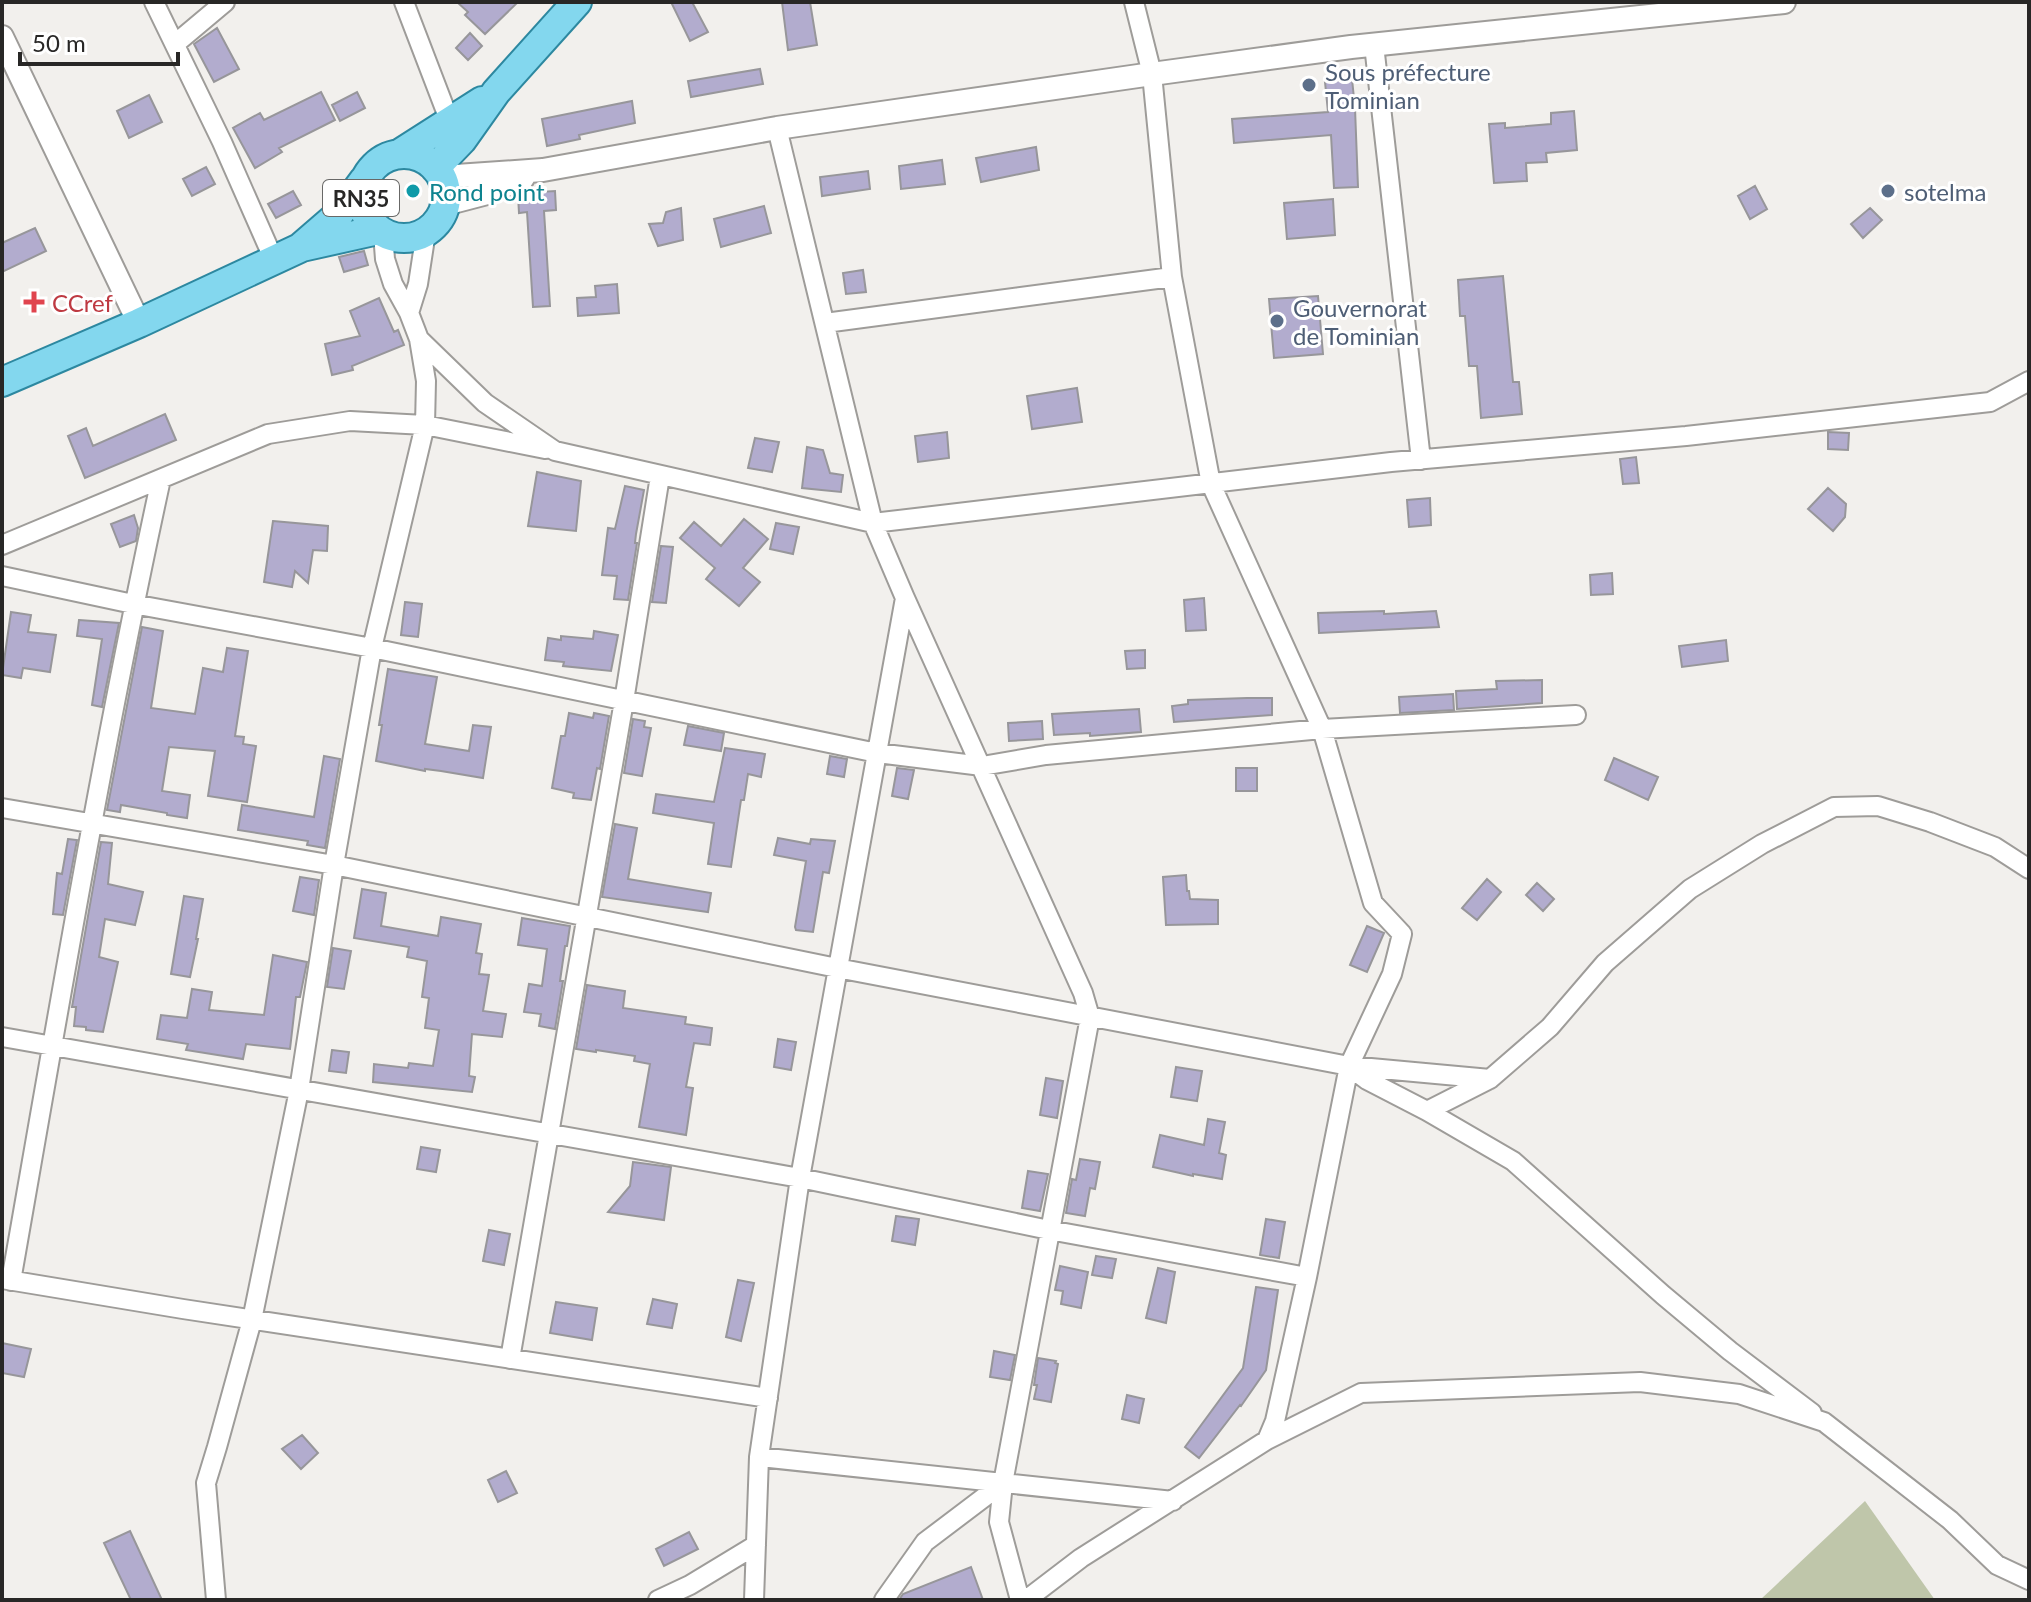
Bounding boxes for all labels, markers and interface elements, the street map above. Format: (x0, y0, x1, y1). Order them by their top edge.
scale bar (20, 16, 178, 66)
text: 50 m (32, 28, 86, 57)
place label: Sous préfecture Tominian (1325, 57, 1491, 114)
marker: Sous préfecture Tominian (1300, 76, 1318, 94)
place label: Rond point (429, 177, 545, 206)
place label: sotelma (1904, 177, 1986, 206)
road number: RN35 (323, 180, 399, 216)
marker: Rond point (404, 182, 422, 200)
marker: sotelma (1879, 182, 1897, 200)
place label: CCref (52, 288, 113, 317)
marker: CCref (23, 291, 45, 313)
place label: Gouvernorat de Tominian (1293, 293, 1427, 350)
marker: Gouvernorat de Tominian (1268, 312, 1286, 330)

